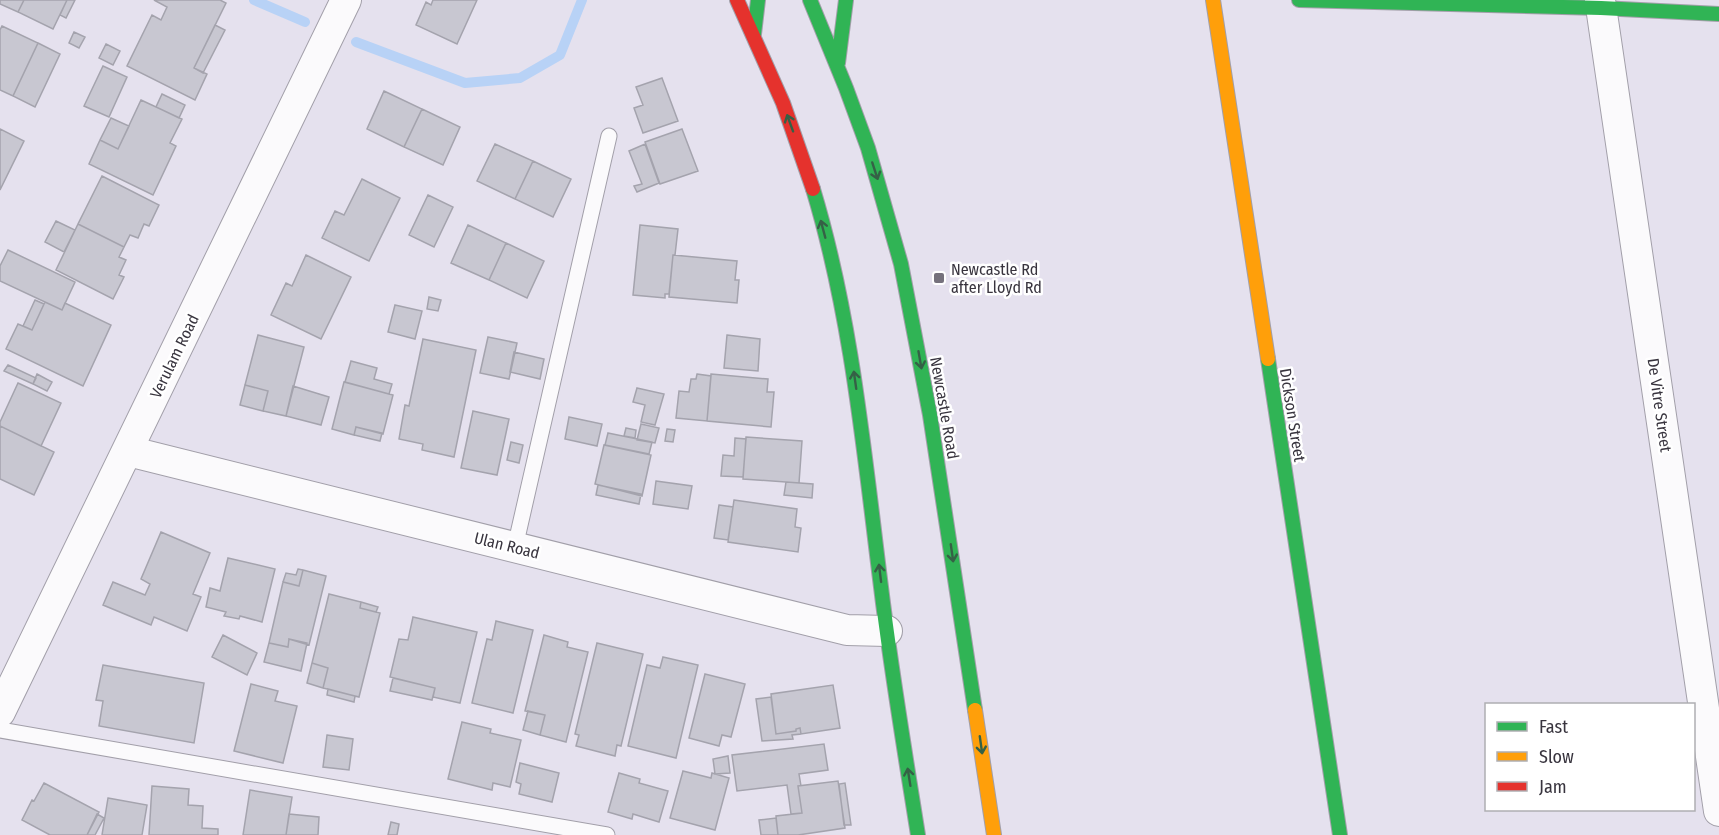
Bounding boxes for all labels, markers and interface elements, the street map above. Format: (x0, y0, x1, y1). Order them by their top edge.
one-way arrow (783, 114, 794, 133)
one-way arrow (870, 161, 881, 180)
one-way arrow (817, 220, 828, 239)
place label: Newcastle Rd after Lloyd Rd (951, 260, 1042, 297)
marker: Newcastle Rd after Lloyd Rd (932, 271, 946, 285)
street label: Verulam Road (146, 311, 203, 401)
one-way arrow (915, 350, 926, 370)
street label: Newcastle Road (926, 356, 963, 461)
street label: De Vitre Street (1644, 357, 1676, 454)
street label: Dickson Street (1276, 367, 1309, 464)
one-way arrow (850, 370, 861, 390)
street label: Ulan Road (472, 528, 542, 563)
one-way arrow (946, 542, 957, 562)
one-way arrow (874, 564, 885, 584)
legend (1485, 703, 1695, 811)
text: Fast (1539, 716, 1568, 738)
one-way arrow (975, 735, 986, 755)
text: Slow (1539, 746, 1574, 768)
one-way arrow (903, 768, 914, 788)
text: Jam (1539, 776, 1567, 798)

